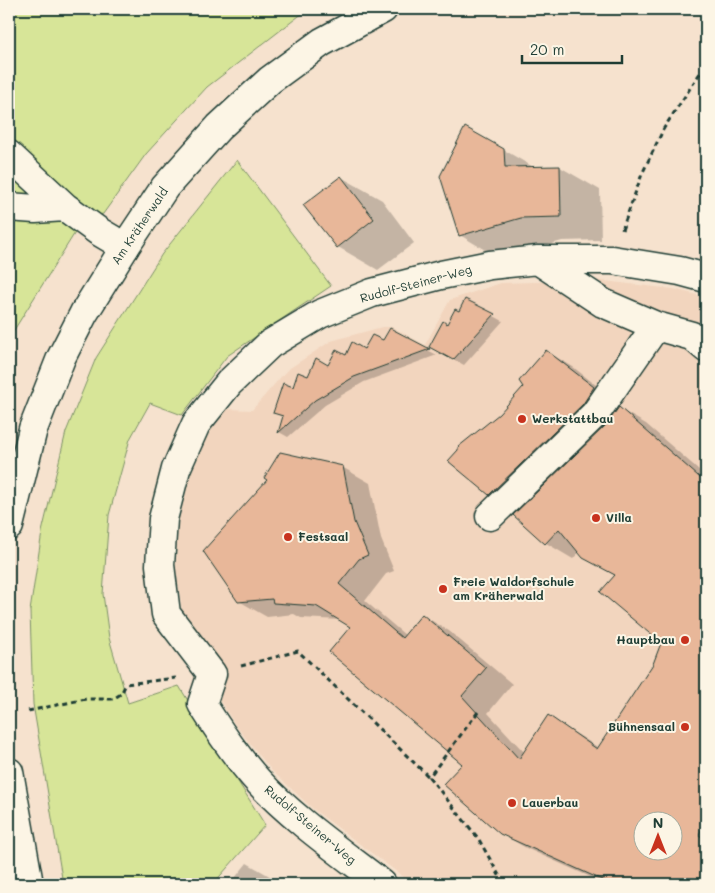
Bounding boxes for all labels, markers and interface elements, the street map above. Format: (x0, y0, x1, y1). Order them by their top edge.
scale bar (522, 32, 622, 64)
text: 20 m (530, 39, 564, 59)
street label: Am Kräherwald (107, 183, 171, 267)
street label: Rudolf-Steiner-Weg (358, 260, 473, 306)
place label: Werkstattbau (532, 410, 613, 426)
marker: Werkstattbau (516, 413, 528, 425)
place label: Villa (606, 509, 632, 525)
marker: Villa (590, 512, 602, 524)
place label: Festsaal (298, 528, 348, 544)
marker: Festsaal (282, 531, 294, 543)
place label: Freie Waldorfschule am Kräherwald (453, 573, 574, 603)
marker: Freie Waldorfschule am Kräherwald (437, 583, 449, 595)
place label: Hauptbau (616, 631, 675, 647)
marker: Hauptbau (679, 634, 691, 646)
place label: Bühnensaal (608, 718, 675, 734)
marker: Bühnensaal (679, 721, 691, 733)
street label: Rudolf-Steiner-Weg (261, 781, 360, 867)
place label: Lauerbau (522, 794, 579, 810)
marker: Lauerbau (506, 797, 518, 809)
north arrow (632, 810, 682, 860)
text: N (653, 813, 663, 832)

